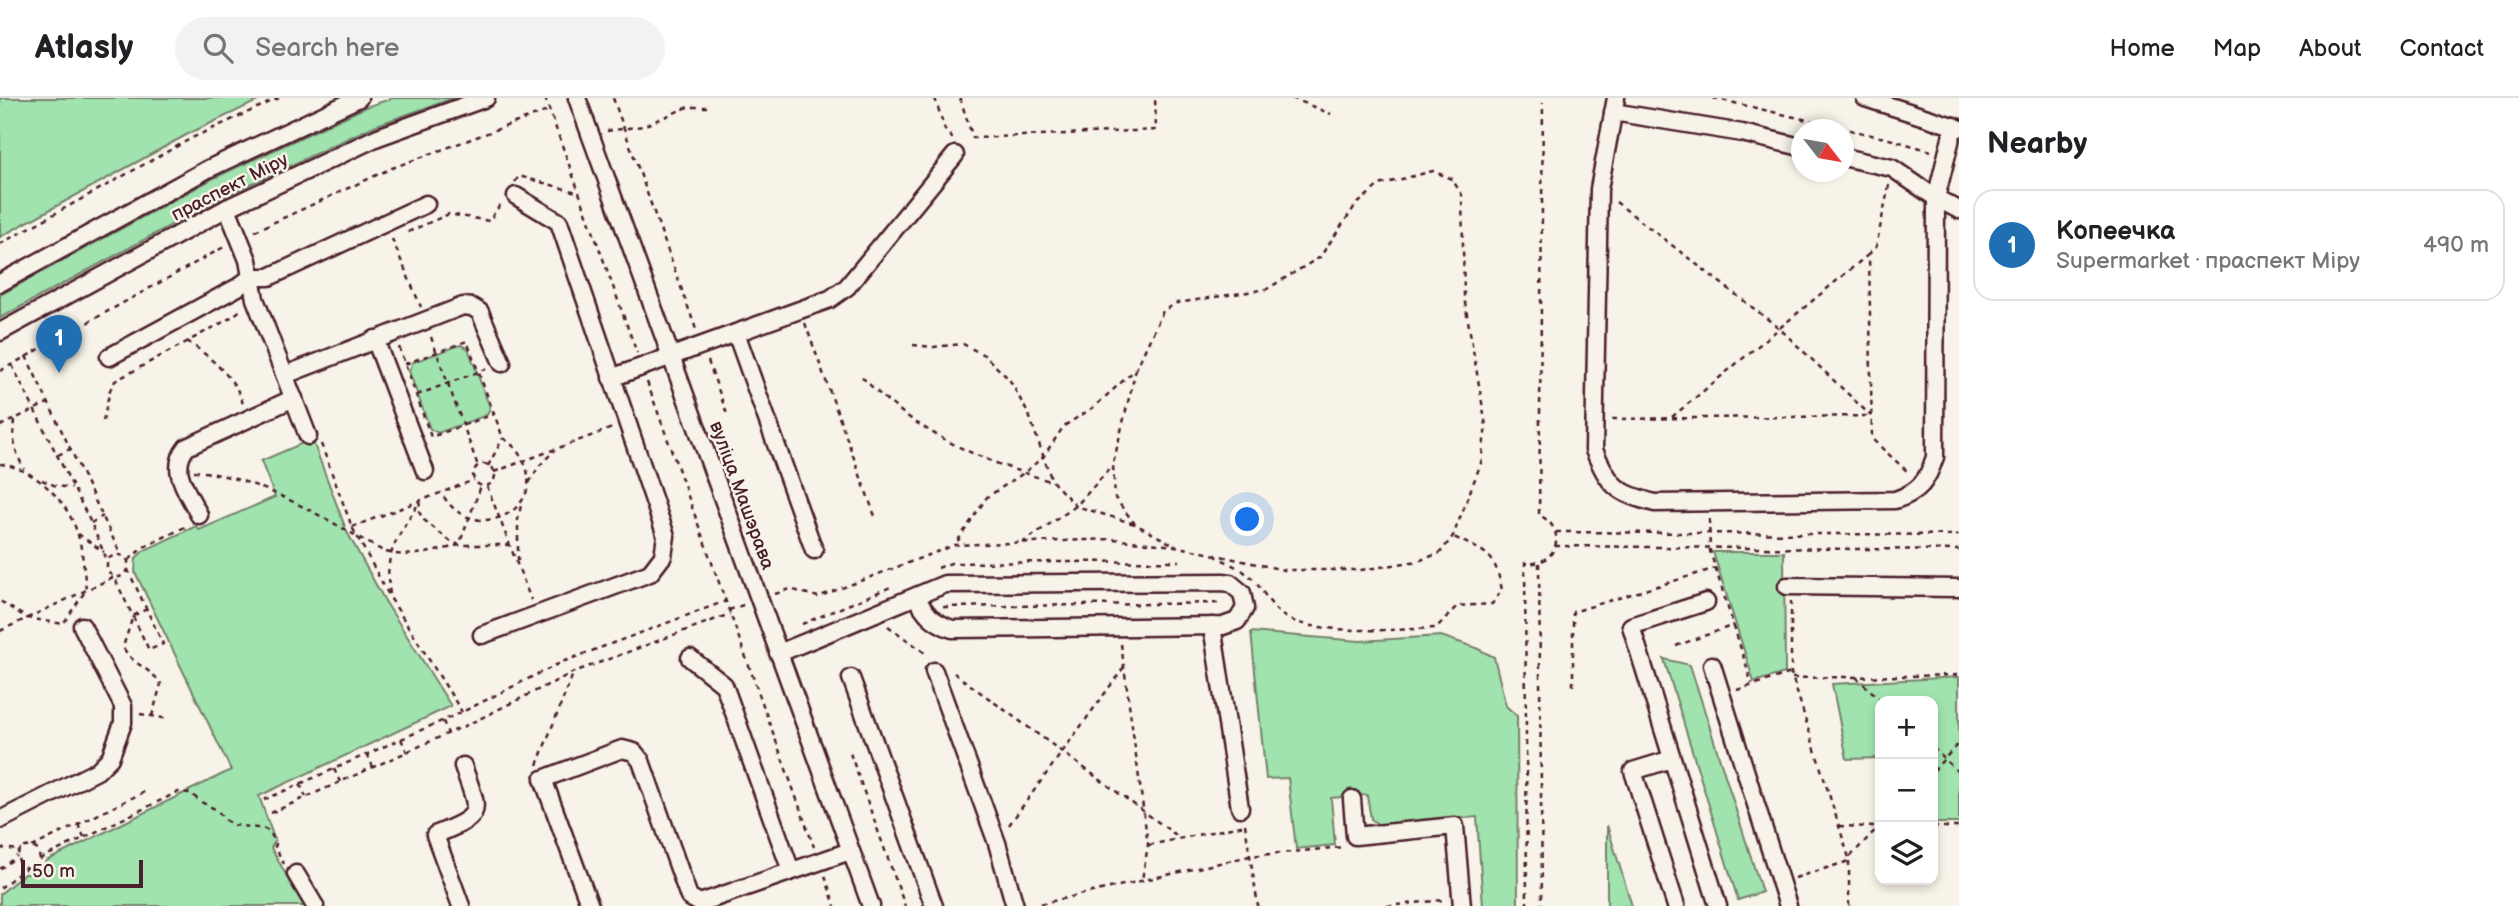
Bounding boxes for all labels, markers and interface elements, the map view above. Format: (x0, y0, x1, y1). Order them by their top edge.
search box (175, 17, 665, 80)
text: Atlasly (35, 28, 133, 68)
icon: search (199, 29, 237, 67)
text: Search here (255, 33, 399, 64)
text: Home (2110, 34, 2175, 63)
text: Map (2213, 34, 2261, 63)
text: About (2299, 34, 2361, 63)
text: Contact (2399, 34, 2484, 63)
north arrow (1791, 119, 1854, 182)
text: Nearby (1987, 126, 2087, 162)
street label: праспект Міру (167, 148, 292, 227)
text: Копеечка (2056, 216, 2175, 247)
text: 1 (2007, 231, 2017, 259)
text: 490 m (2423, 231, 2489, 259)
text: Supermarket · праспект Міру (2056, 247, 2360, 275)
pin: 1 (36, 315, 82, 373)
street label: вуліца Машэрава (704, 418, 779, 573)
your location (1230, 502, 1264, 536)
map controls (1875, 696, 1938, 885)
button: + (1875, 696, 1938, 759)
button: − (1875, 759, 1938, 822)
button: layers (1875, 822, 1938, 885)
scale bar (21, 857, 144, 889)
text: 50 m (32, 860, 75, 883)

